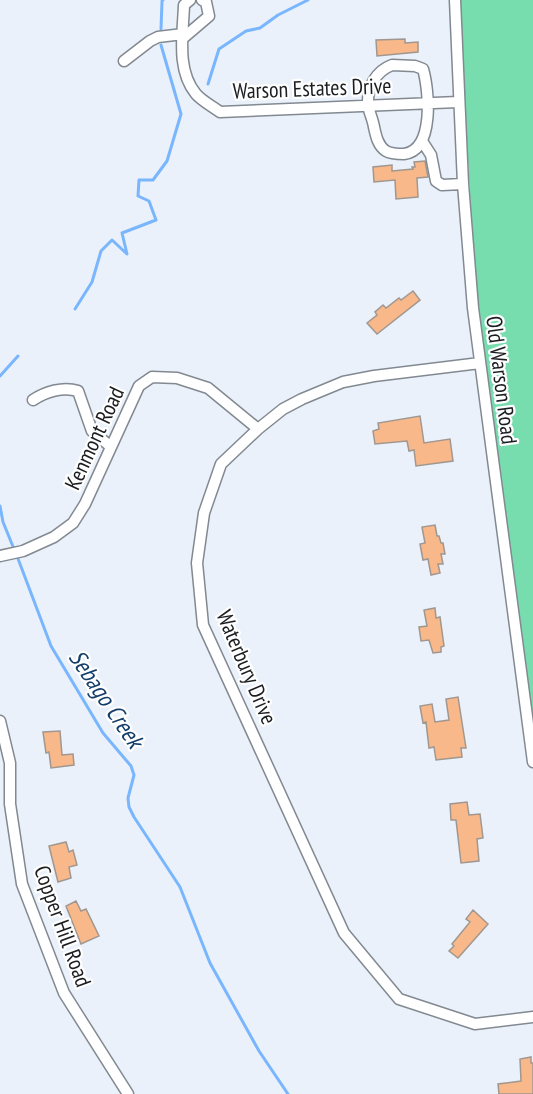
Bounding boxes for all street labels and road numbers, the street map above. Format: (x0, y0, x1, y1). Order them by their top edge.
street label: Warson Estates Drive (232, 71, 392, 105)
street label: Old Warson Road (480, 314, 524, 446)
street label: Kenmont Road (58, 382, 130, 494)
street label: Waterbury Drive (210, 606, 284, 728)
street label: Copper Hill Road (28, 862, 98, 990)

